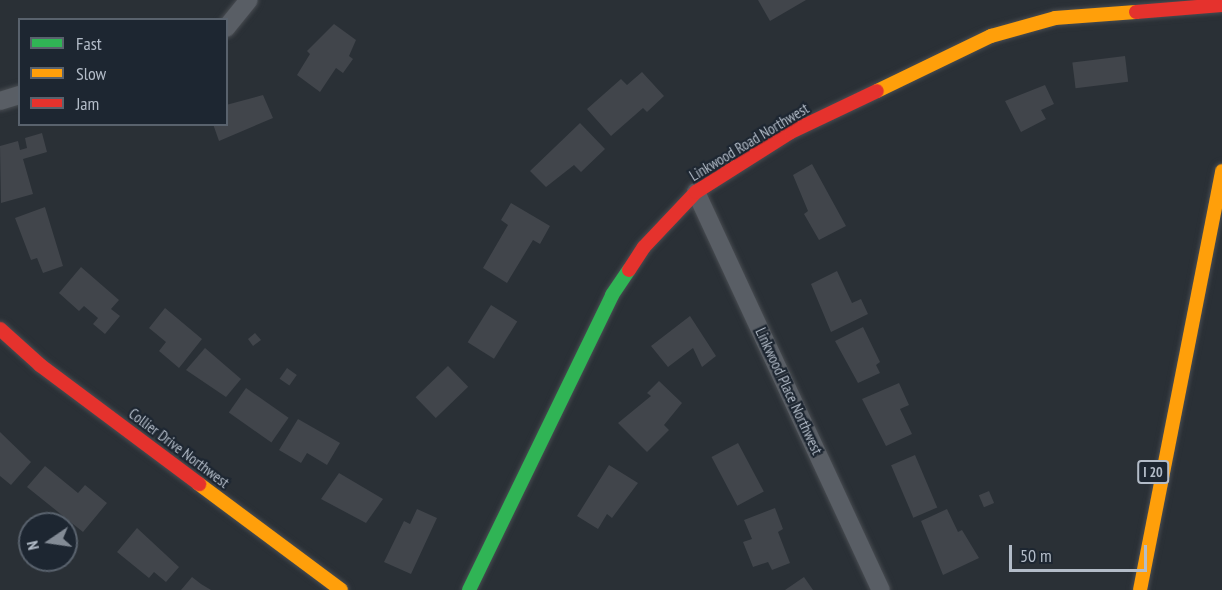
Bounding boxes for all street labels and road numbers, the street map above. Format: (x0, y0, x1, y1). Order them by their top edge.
street label: Linkwood Road Northwest (686, 99, 812, 185)
street label: Linkwood Place Northwest (752, 325, 826, 457)
street label: Collier Drive Northwest (125, 404, 233, 492)
road number: I 20 (1136, 461, 1170, 483)

